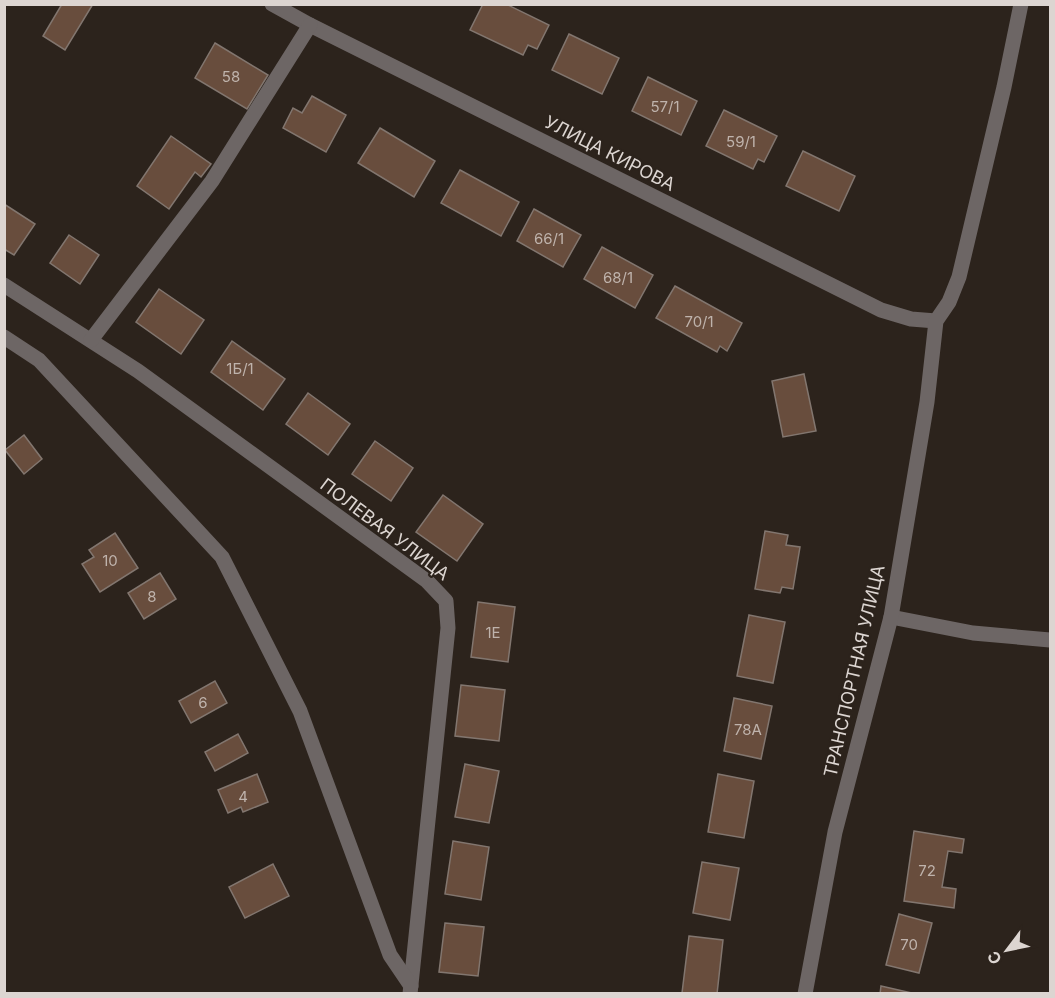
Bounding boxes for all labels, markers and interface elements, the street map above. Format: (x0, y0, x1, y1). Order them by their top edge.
house number: 58 (222, 67, 240, 86)
house number: 57/1 (650, 97, 680, 116)
street label: УЛИЦА КИРОВА (541, 111, 679, 195)
house number: 59/1 (726, 132, 756, 151)
house number: 66/1 (534, 229, 564, 248)
house number: 68/1 (603, 268, 633, 287)
house number: 70/1 (684, 312, 714, 331)
house number: 1Б/1 (226, 359, 254, 378)
street label: ПОЛЕВАЯ УЛИЦА (316, 474, 454, 584)
house number: 10 (102, 551, 118, 570)
street label: ТРАНСПОРТНАЯ УЛИЦА (819, 563, 889, 779)
house number: 8 (147, 587, 157, 606)
house number: 1Е (485, 623, 501, 642)
house number: 6 (198, 693, 208, 712)
house number: 78А (734, 720, 762, 739)
house number: 4 (238, 787, 248, 806)
house number: 72 (918, 861, 936, 880)
north arrow (977, 920, 1037, 980)
house number: 70 (900, 935, 918, 954)
text: С (983, 947, 1006, 968)

